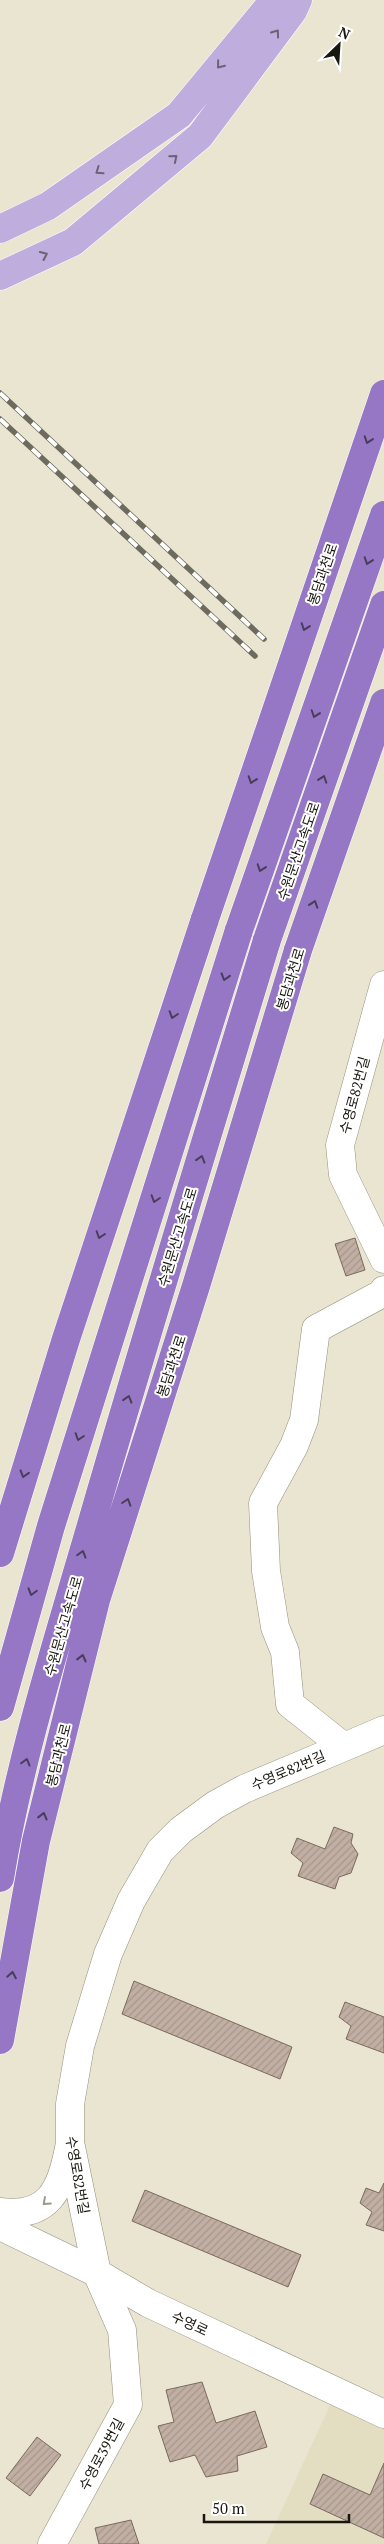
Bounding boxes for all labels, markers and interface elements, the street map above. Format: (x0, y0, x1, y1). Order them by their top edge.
north arrow (314, 20, 364, 70)
text: N (336, 22, 354, 44)
one-way arrow (270, 29, 279, 39)
one-way arrow (217, 59, 226, 68)
one-way arrow (168, 155, 177, 164)
one-way arrow (95, 165, 105, 174)
one-way arrow (39, 251, 48, 262)
one-way arrow (364, 435, 374, 443)
street label: 봉담과천로 (303, 540, 342, 608)
one-way arrow (364, 556, 374, 564)
one-way arrow (300, 622, 310, 630)
one-way arrow (310, 709, 320, 718)
one-way arrow (318, 775, 328, 783)
one-way arrow (248, 776, 258, 784)
street label: 수원문산고속도로 (272, 799, 324, 903)
one-way arrow (257, 863, 267, 871)
one-way arrow (309, 900, 319, 909)
street label: 봉담과천로 (271, 945, 309, 1013)
one-way arrow (220, 972, 230, 981)
one-way arrow (169, 1010, 179, 1018)
street label: 수영로82번길 (335, 1054, 373, 1136)
one-way arrow (195, 1156, 205, 1164)
street label: 수원문산고속도로 (153, 1185, 201, 1289)
one-way arrow (151, 1194, 161, 1202)
one-way arrow (96, 1231, 106, 1239)
street label: 봉담과천로 (152, 1332, 190, 1400)
one-way arrow (123, 1395, 133, 1403)
one-way arrow (75, 1432, 85, 1441)
one-way arrow (20, 1469, 30, 1477)
one-way arrow (121, 1498, 131, 1507)
one-way arrow (77, 1551, 87, 1559)
street label: 수원문산고속도로 (40, 1574, 86, 1678)
one-way arrow (28, 1588, 38, 1596)
one-way arrow (76, 1654, 86, 1662)
street label: 봉담과천로 (41, 1721, 75, 1789)
street label: 수영로82번길 (248, 1746, 328, 1794)
one-way arrow (20, 1758, 30, 1766)
one-way arrow (37, 1811, 48, 1820)
one-way arrow (6, 1971, 16, 1979)
street label: 수영로82번길 (62, 2134, 94, 2216)
one-way arrow (42, 2196, 51, 2205)
street label: 수영로 (168, 2306, 212, 2340)
street label: 수영로39번길 (74, 2415, 128, 2493)
scale bar (204, 2492, 349, 2524)
text: 50 m (212, 2498, 245, 2518)

